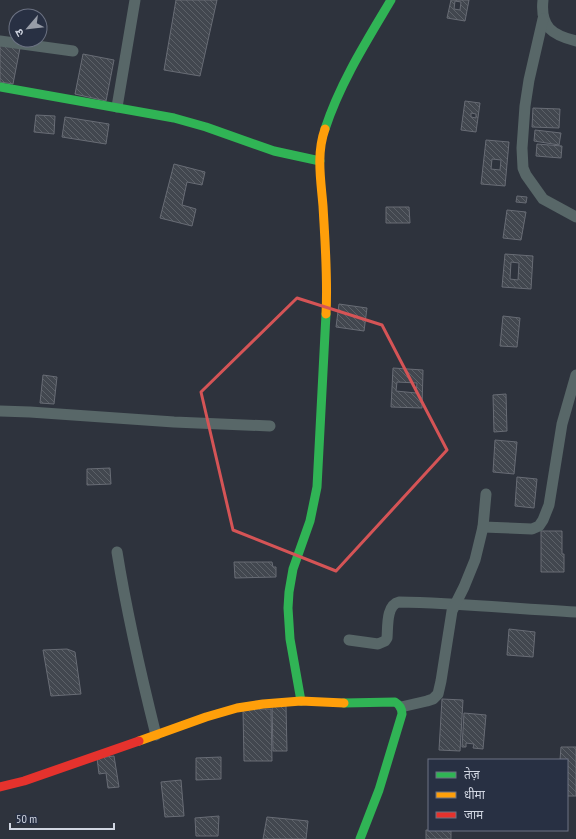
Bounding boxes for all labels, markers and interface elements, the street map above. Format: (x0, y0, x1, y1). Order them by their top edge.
north arrow (8, 8, 48, 48)
text: उ (11, 26, 27, 39)
legend (428, 759, 568, 831)
text: तेज़ (464, 767, 481, 782)
text: धीमा (464, 787, 486, 802)
scale bar (10, 805, 114, 831)
text: जाम (464, 807, 484, 822)
text: 50 m (16, 811, 37, 826)

